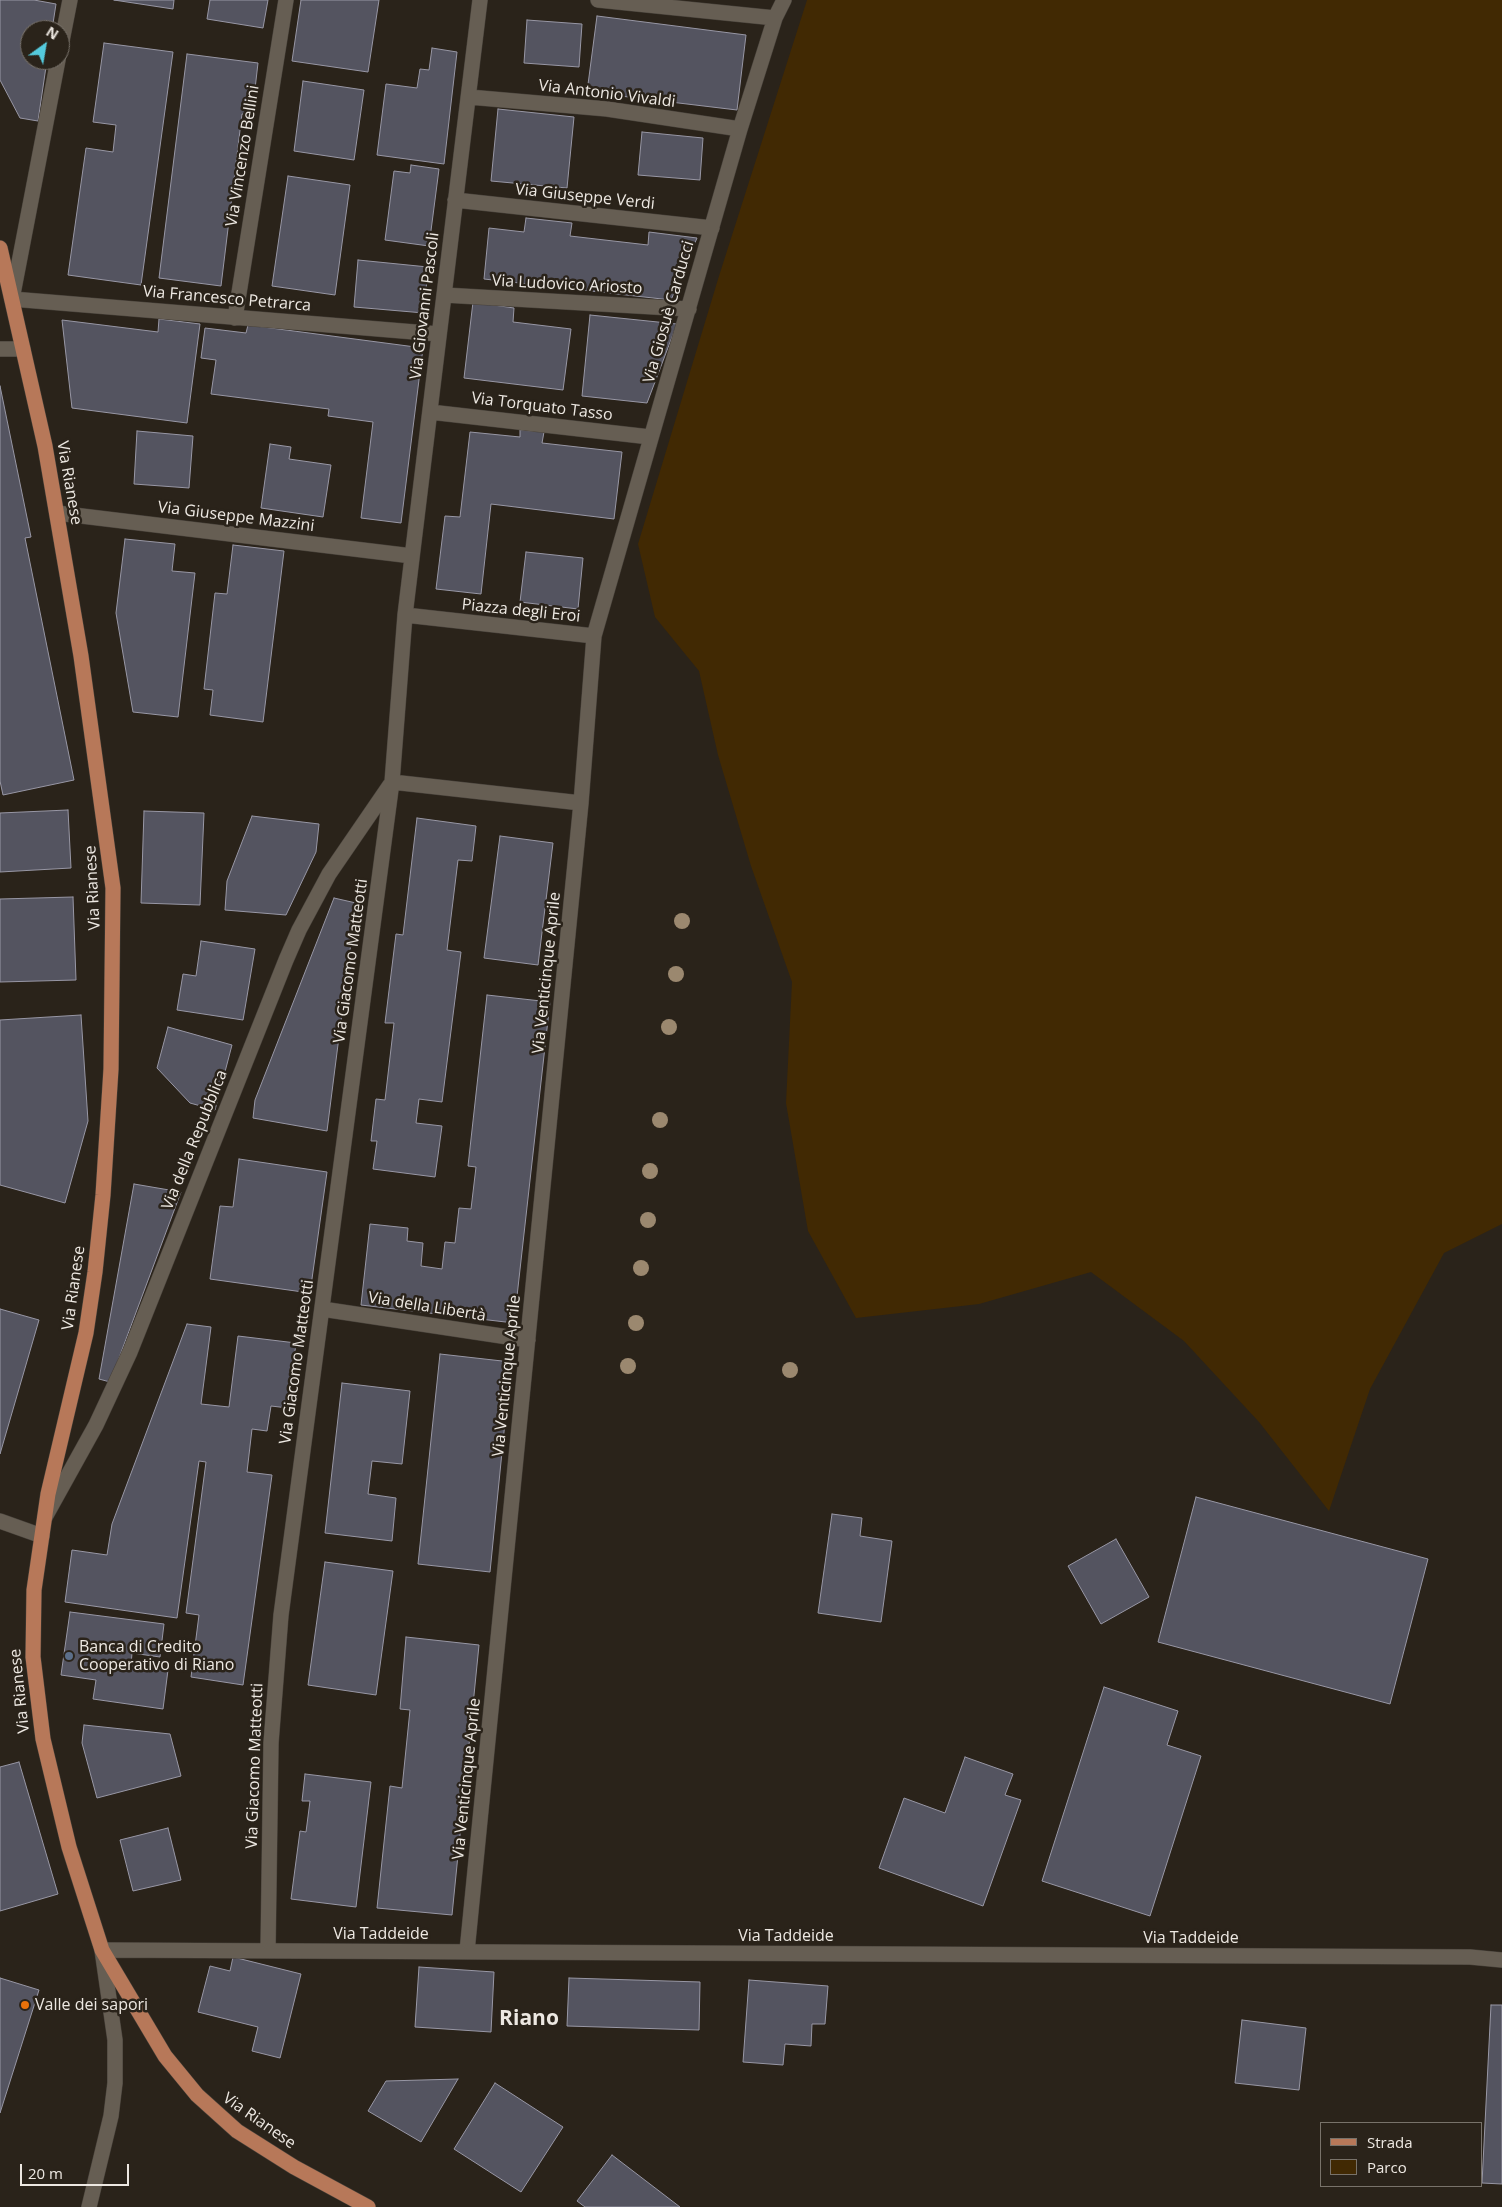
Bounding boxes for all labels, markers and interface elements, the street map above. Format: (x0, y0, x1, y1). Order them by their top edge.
north arrow (20, 20, 70, 70)
text: N (43, 22, 63, 44)
street label: Via Antonio Vivaldi (537, 76, 677, 112)
street label: Via Vincenzo Bellini (222, 84, 264, 228)
street label: Via Giuseppe Verdi (514, 180, 656, 214)
street label: Via Giovanni Pascoli (406, 231, 444, 381)
street label: Via Giosuè Carducci (640, 239, 698, 385)
street label: Via Ludovico Ariosto (491, 271, 643, 299)
street label: Via Francesco Petrarca (142, 282, 312, 316)
street label: Via Torquato Tasso (470, 389, 614, 425)
street label: Via Rianese (52, 440, 86, 526)
street label: Via Giuseppe Mazzini (157, 498, 315, 536)
street label: Piazza degli Eroi (461, 595, 581, 627)
street label: Via Rianese (81, 845, 105, 931)
street label: Via Giacomo Matteotti (330, 878, 372, 1044)
street label: Via Venticinque Aprile (529, 891, 565, 1055)
street label: Via della Repubblica (158, 1067, 232, 1213)
street label: Via Rianese (59, 1245, 89, 1331)
street label: Via Giacomo Matteotti (276, 1279, 318, 1445)
street label: Via della Libertà (367, 1288, 487, 1326)
street label: Via Venticinque Aprile (489, 1294, 525, 1458)
place label: Banca di Credito Cooperativo di Riano (79, 1637, 234, 1675)
street label: Via Rianese (6, 1648, 34, 1734)
marker: Banca di Credito Cooperativo di Riano (63, 1650, 75, 1662)
street label: Via Giacomo Matteotti (243, 1683, 267, 1849)
street label: Via Venticinque Aprile (449, 1697, 485, 1861)
street label: Via Taddeide (333, 1924, 429, 1944)
street label: Via Taddeide (738, 1926, 834, 1946)
street label: Via Taddeide (1143, 1928, 1239, 1948)
place label: Valle dei sapori (35, 1995, 148, 2015)
marker: Valle dei sapori (19, 1999, 31, 2011)
district label: Riano (499, 2006, 559, 2032)
street label: Via Rianese (219, 2089, 299, 2153)
legend (1320, 2122, 1482, 2187)
text: Strada (1367, 2132, 1413, 2152)
scale bar (22, 2154, 131, 2186)
text: Parco (1367, 2157, 1407, 2177)
text: 20 m (28, 2163, 63, 2183)

